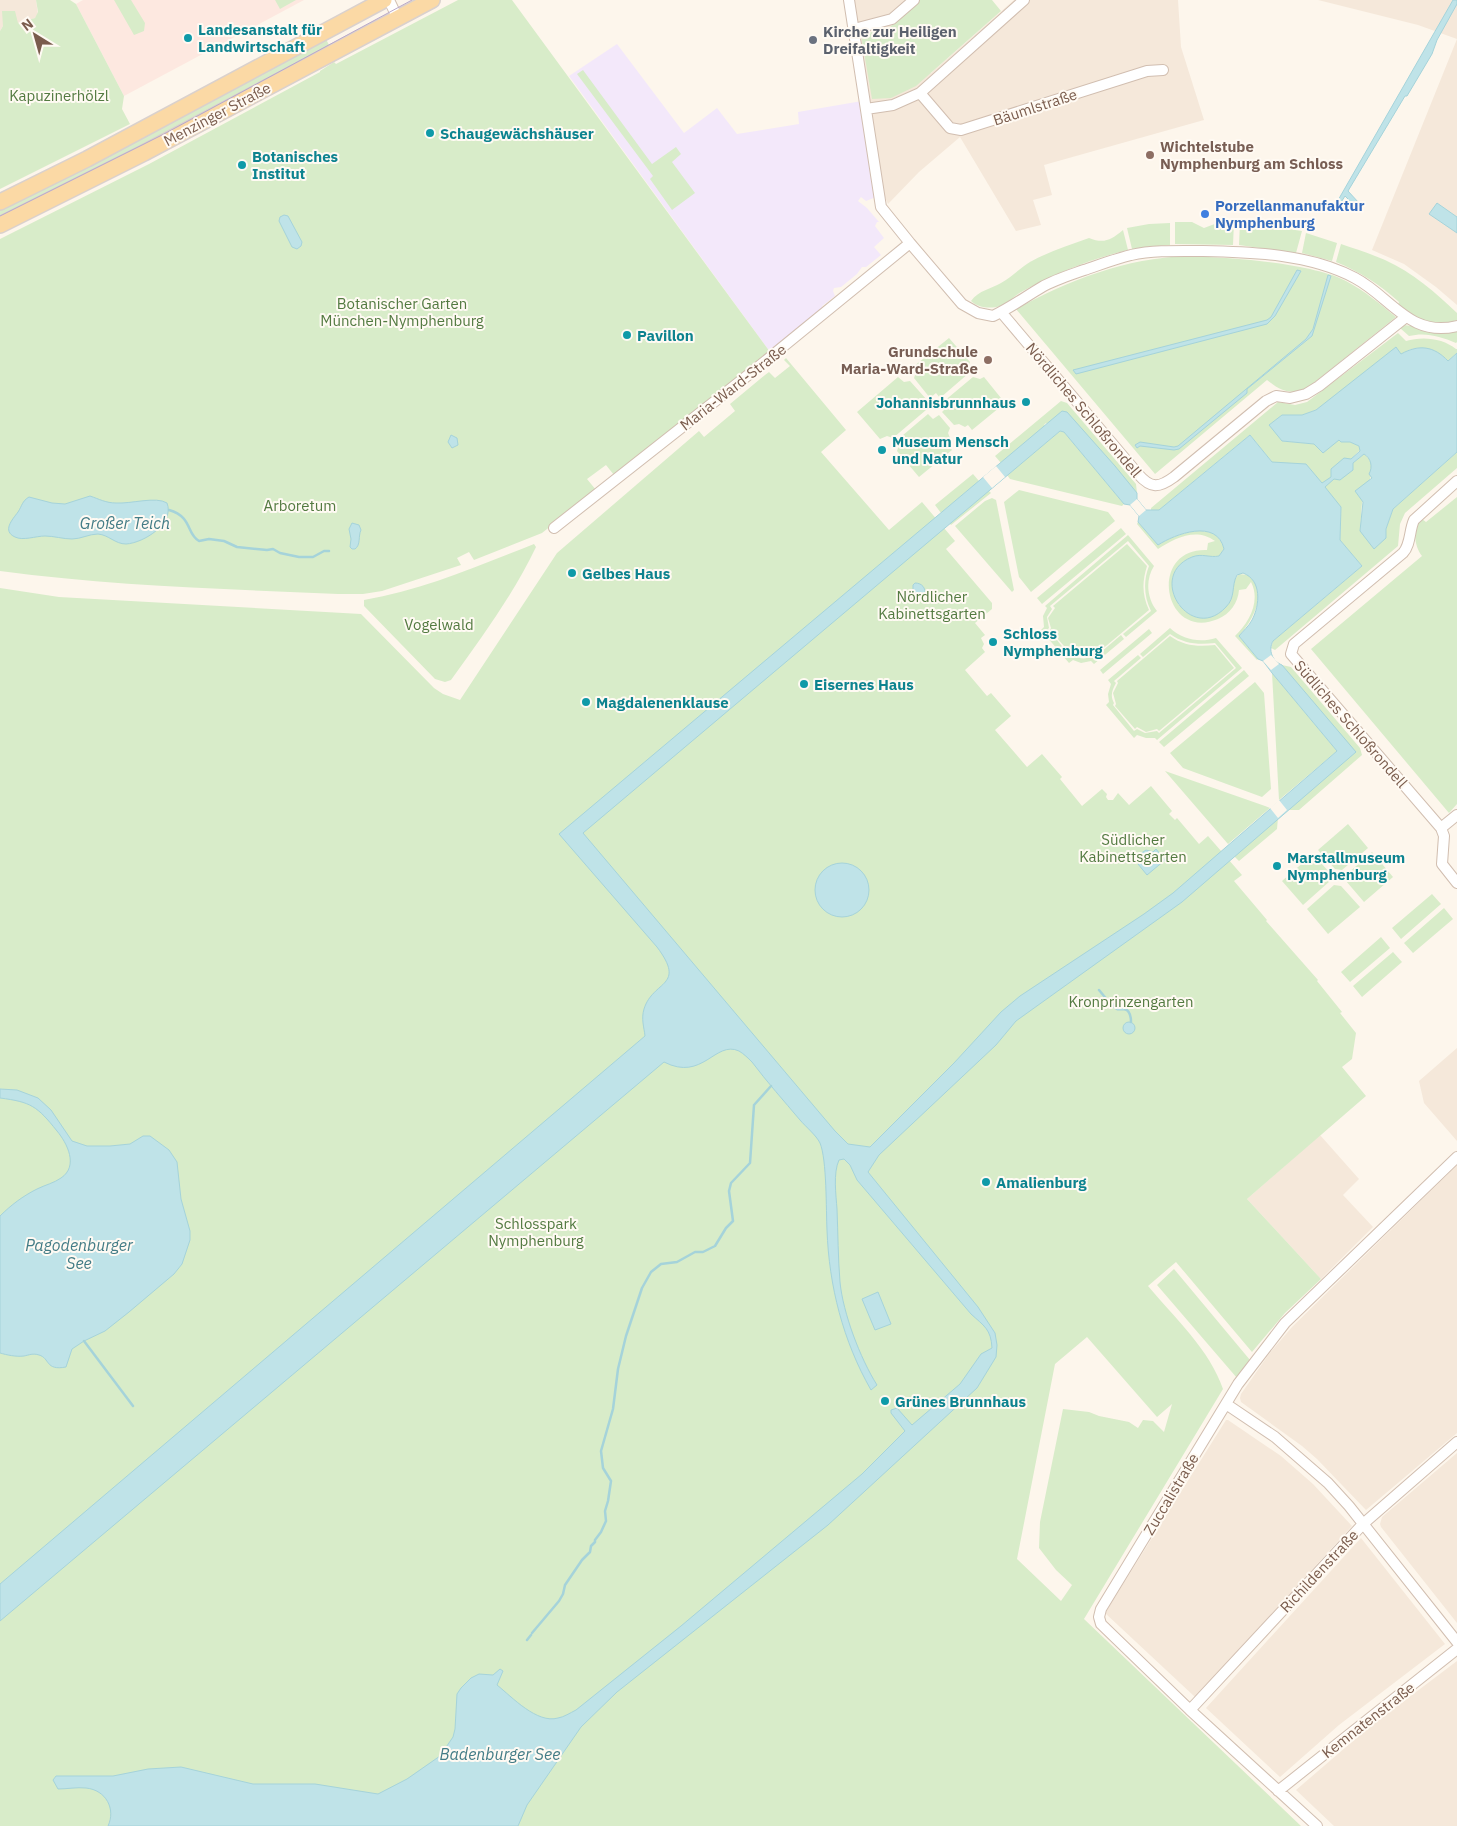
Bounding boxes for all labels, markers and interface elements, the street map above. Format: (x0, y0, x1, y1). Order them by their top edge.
north arrow (10, 10, 60, 60)
text: N (18, 14, 37, 35)
place label: Landesanstalt für Landwirtschaft (198, 20, 322, 56)
place label: Kirche zur Heiligen Dreifaltigkeit (823, 22, 957, 58)
marker: Landesanstalt für Landwirtschaft (182, 32, 194, 44)
marker: Kirche zur Heiligen Dreifaltigkeit (807, 34, 819, 46)
street label: Menzinger Straße (160, 78, 274, 150)
street label: Bäumlstraße (991, 84, 1079, 130)
park label: Kapuzinerhölzl (9, 86, 109, 105)
place label: Schaugewächshäuser (440, 124, 594, 143)
marker: Schaugewächshäuser (424, 127, 436, 139)
place label: Wichtelstube Nymphenburg am Schloss (1160, 137, 1343, 173)
place label: Botanisches Institut (252, 147, 339, 183)
marker: Wichtelstube Nymphenburg am Schloss (1144, 149, 1156, 161)
marker: Botanisches Institut (236, 159, 248, 171)
place label: Porzellanmanufaktur Nymphenburg (1215, 196, 1365, 232)
marker: Porzellanmanufaktur Nymphenburg (1199, 208, 1211, 220)
park label: Botanischer Garten München-Nymphenburg (320, 294, 484, 330)
place label: Pavillon (637, 326, 694, 345)
marker: Pavillon (621, 329, 633, 341)
street label: Nördliches Schloßrondell (1022, 339, 1146, 481)
street label: Maria-Ward-Straße (676, 340, 790, 434)
place label: Grundschule Maria-Ward-Straße (841, 342, 978, 378)
marker: Grundschule Maria-Ward-Straße (982, 354, 994, 366)
place label: Johannisbrunnhaus (876, 393, 1016, 412)
marker: Johannisbrunnhaus (1020, 396, 1032, 408)
place label: Museum Mensch und Natur (892, 432, 1009, 468)
marker: Museum Mensch und Natur (876, 444, 888, 456)
park label: Arboretum (264, 496, 336, 515)
water label: Großer Teich (80, 513, 170, 533)
place label: Gelbes Haus (582, 564, 671, 583)
marker: Gelbes Haus (566, 567, 578, 579)
park label: Nördlicher Kabinettsgarten (878, 587, 986, 623)
park label: Vogelwald (404, 615, 474, 634)
place label: Schloss Nymphenburg (1003, 624, 1104, 660)
marker: Schloss Nymphenburg (987, 636, 999, 648)
street label: Südliches Schloßrondell (1290, 656, 1412, 792)
place label: Eisernes Haus (814, 675, 914, 694)
marker: Eisernes Haus (798, 678, 810, 690)
place label: Magdalenenklause (596, 693, 729, 712)
marker: Magdalenenklause (580, 696, 592, 708)
park label: Südlicher Kabinettsgarten (1079, 830, 1187, 866)
place label: Marstallmuseum Nymphenburg (1287, 848, 1405, 884)
marker: Marstallmuseum Nymphenburg (1271, 860, 1283, 872)
park label: Kronprinzengarten (1068, 992, 1194, 1011)
place label: Amalienburg (996, 1173, 1087, 1192)
marker: Amalienburg (980, 1176, 992, 1188)
park label: Schlosspark Nymphenburg (488, 1214, 584, 1250)
water label: Pagodenburger See (25, 1235, 134, 1273)
place label: Grünes Brunnhaus (895, 1392, 1027, 1411)
marker: Grünes Brunnhaus (879, 1395, 891, 1407)
street label: Zuccalistraße (1139, 1450, 1203, 1538)
street label: Richildenstraße (1276, 1526, 1362, 1616)
street label: Kemnatenstraße (1318, 1678, 1418, 1762)
water label: Badenburger See (440, 1744, 560, 1764)

